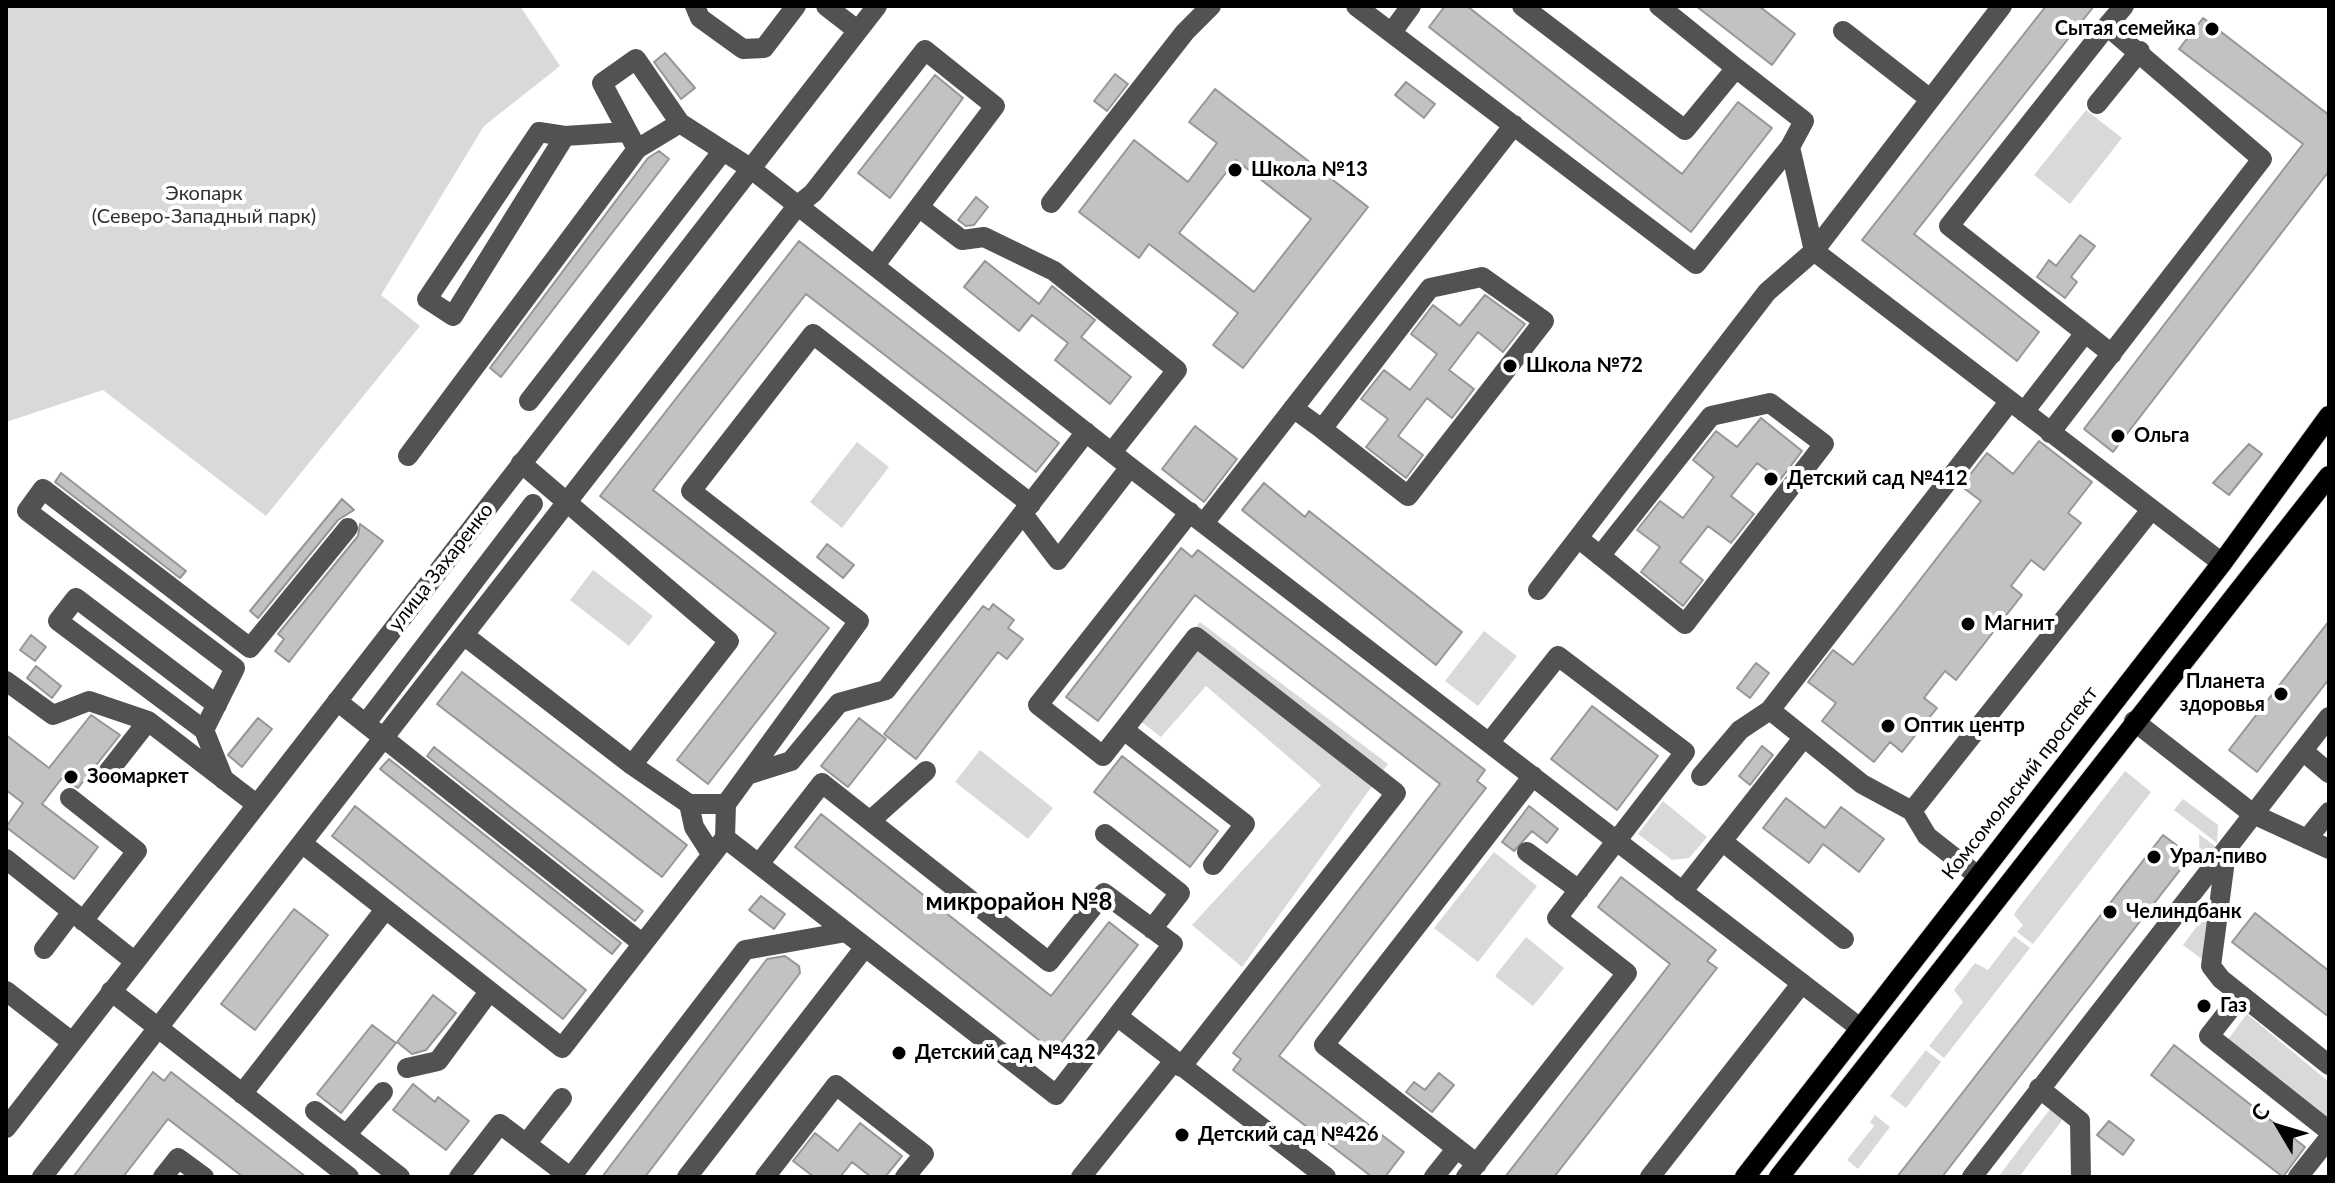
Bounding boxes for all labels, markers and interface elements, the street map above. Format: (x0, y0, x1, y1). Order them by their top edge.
place label: Сытая семейка (2055, 17, 2196, 41)
marker: Сытая семейка (2203, 20, 2221, 38)
place label: Школа №13 (1251, 158, 1368, 182)
marker: Школа №13 (1226, 161, 1244, 179)
park label: Экопарк (Северо-Западный парк) (92, 182, 316, 229)
place label: Школа №72 (1526, 354, 1643, 378)
marker: Школа №72 (1501, 357, 1519, 375)
place label: Ольга (2134, 424, 2189, 448)
marker: Ольга (2109, 427, 2127, 445)
place label: Детский сад №412 (1787, 467, 1968, 491)
marker: Детский сад №412 (1762, 470, 1780, 488)
street label: улица Захаренко (384, 498, 498, 636)
place label: Магнит (1984, 612, 2055, 636)
marker: Магнит (1959, 615, 1977, 633)
place label: Планета здоровья (2179, 670, 2265, 717)
street label: Комсомольский проспект (1937, 681, 2103, 885)
marker: Планета здоровья (2272, 685, 2290, 703)
place label: Оптик центр (1904, 714, 2025, 738)
marker: Оптик центр (1879, 717, 1897, 735)
place label: Зоомаркет (87, 765, 189, 789)
marker: Зоомаркет (62, 768, 80, 786)
place label: Урал-пиво (2170, 845, 2267, 869)
marker: Урал-пиво (2145, 848, 2163, 866)
district label: микрорайон №8 (926, 888, 1112, 916)
place label: Челиндбанк (2126, 900, 2242, 924)
marker: Челиндбанк (2101, 903, 2119, 921)
place label: Газ (2220, 994, 2247, 1018)
marker: Газ (2195, 997, 2213, 1015)
place label: Детский сад №432 (915, 1041, 1096, 1065)
marker: Детский сад №432 (890, 1044, 908, 1062)
north arrow (2239, 1087, 2319, 1167)
text: С (2245, 1098, 2275, 1126)
place label: Детский сад №426 (1198, 1123, 1379, 1147)
marker: Детский сад №426 (1173, 1126, 1191, 1144)

